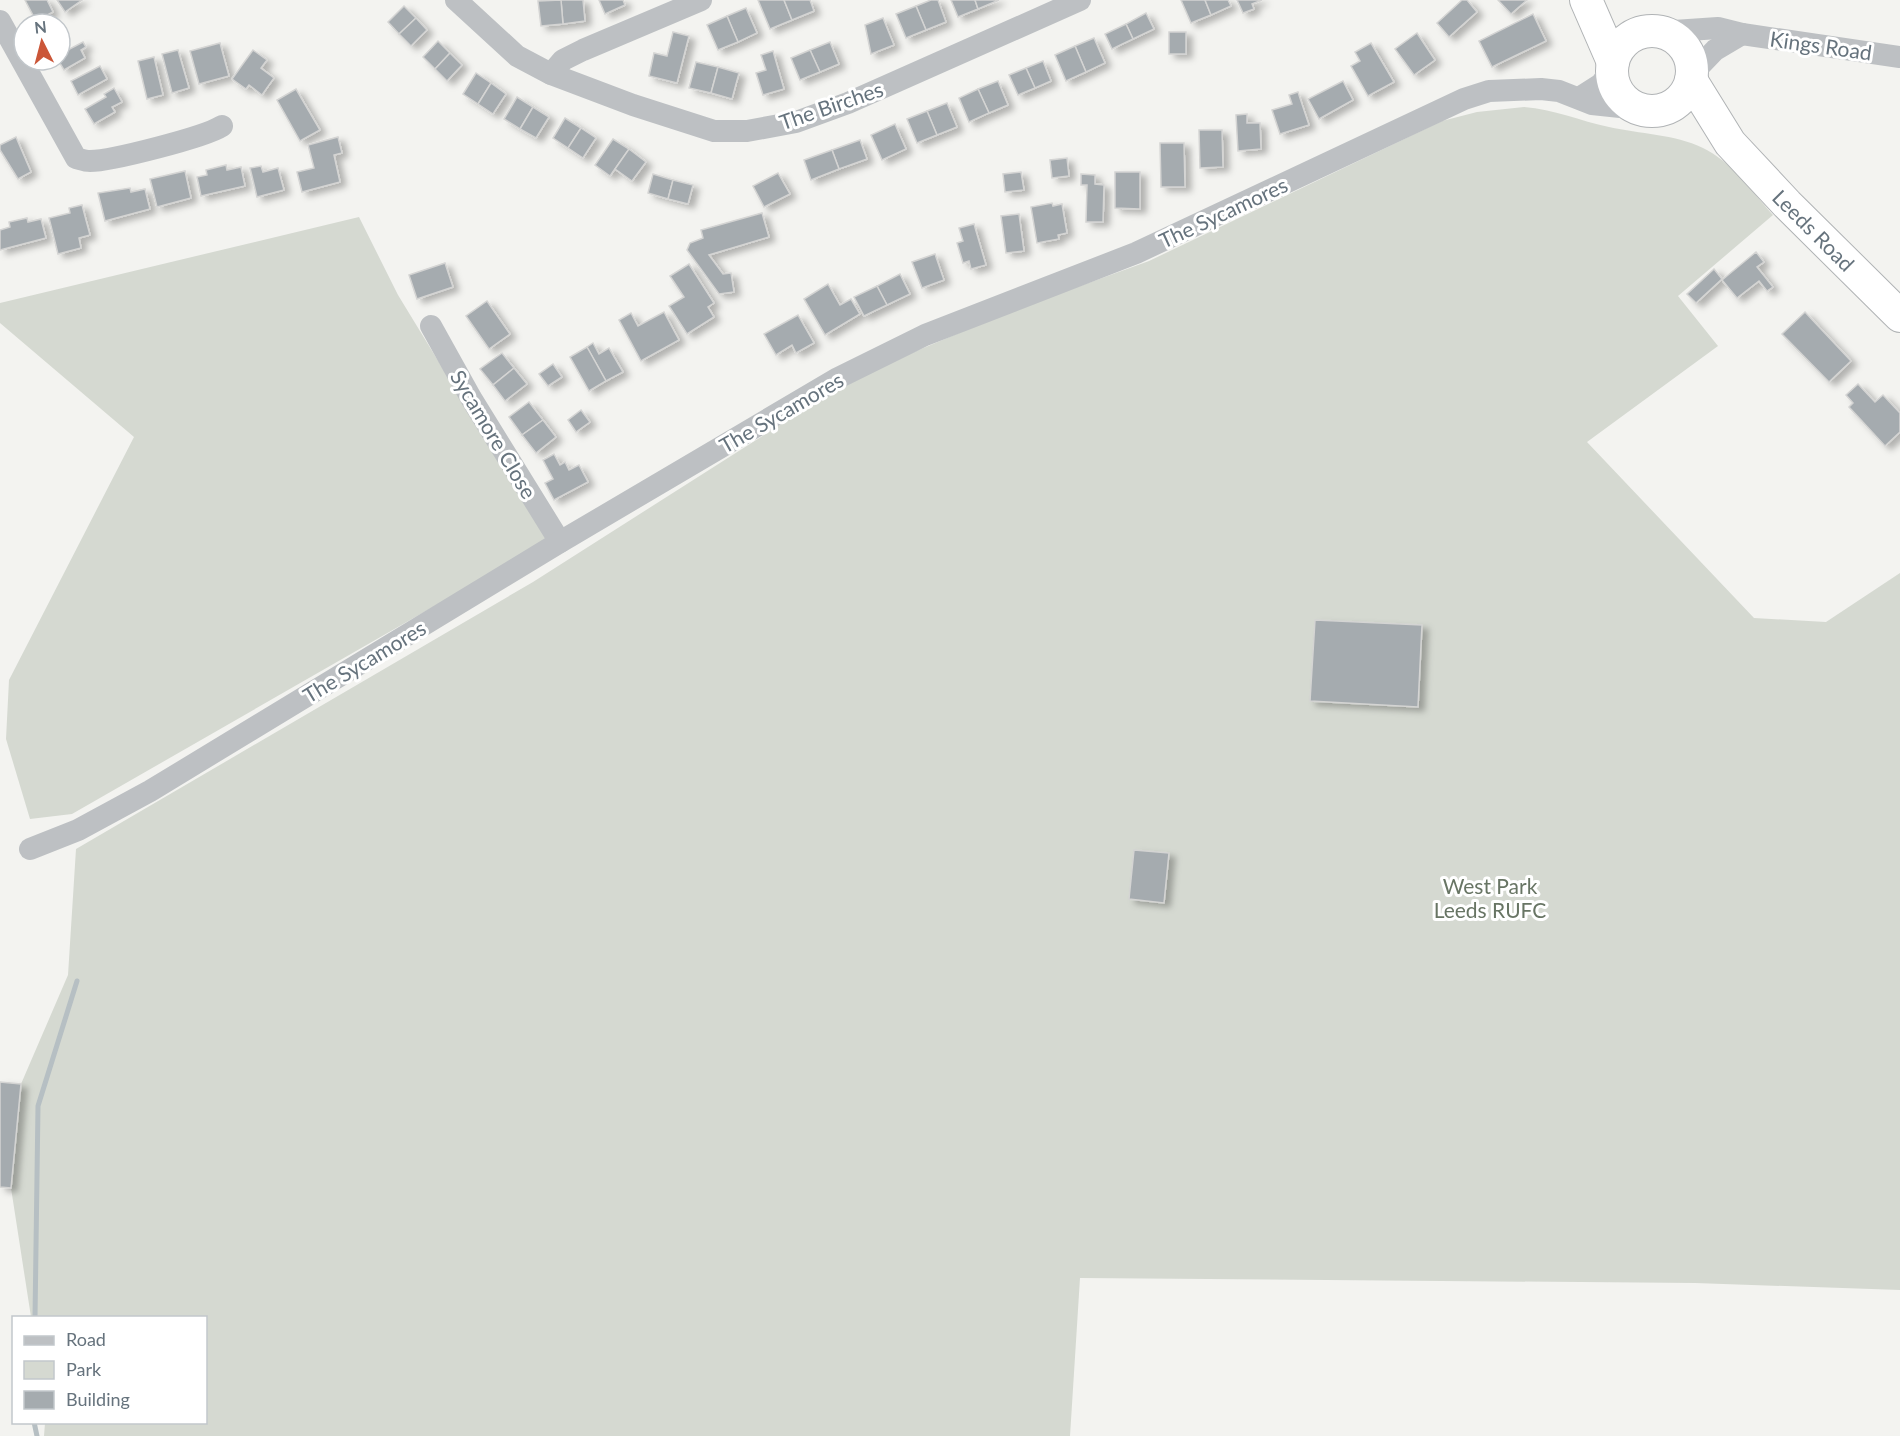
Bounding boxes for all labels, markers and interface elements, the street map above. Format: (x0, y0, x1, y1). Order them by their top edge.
north arrow (12, 12, 72, 72)
text: N (33, 16, 48, 37)
street label: Kings Road (1768, 25, 1874, 65)
street label: The Birches (776, 76, 886, 134)
street label: The Sycamores (1155, 171, 1291, 253)
street label: Leeds Road (1768, 184, 1860, 276)
street label: Sycamore Close (446, 365, 542, 503)
street label: The Sycamores (715, 366, 847, 458)
street label: The Sycamores (298, 615, 430, 707)
park label: West Park Leeds RUFC (1434, 873, 1546, 922)
legend (12, 1316, 207, 1424)
text: Road (66, 1328, 106, 1350)
text: Park (66, 1358, 102, 1380)
text: Building (66, 1388, 130, 1410)

